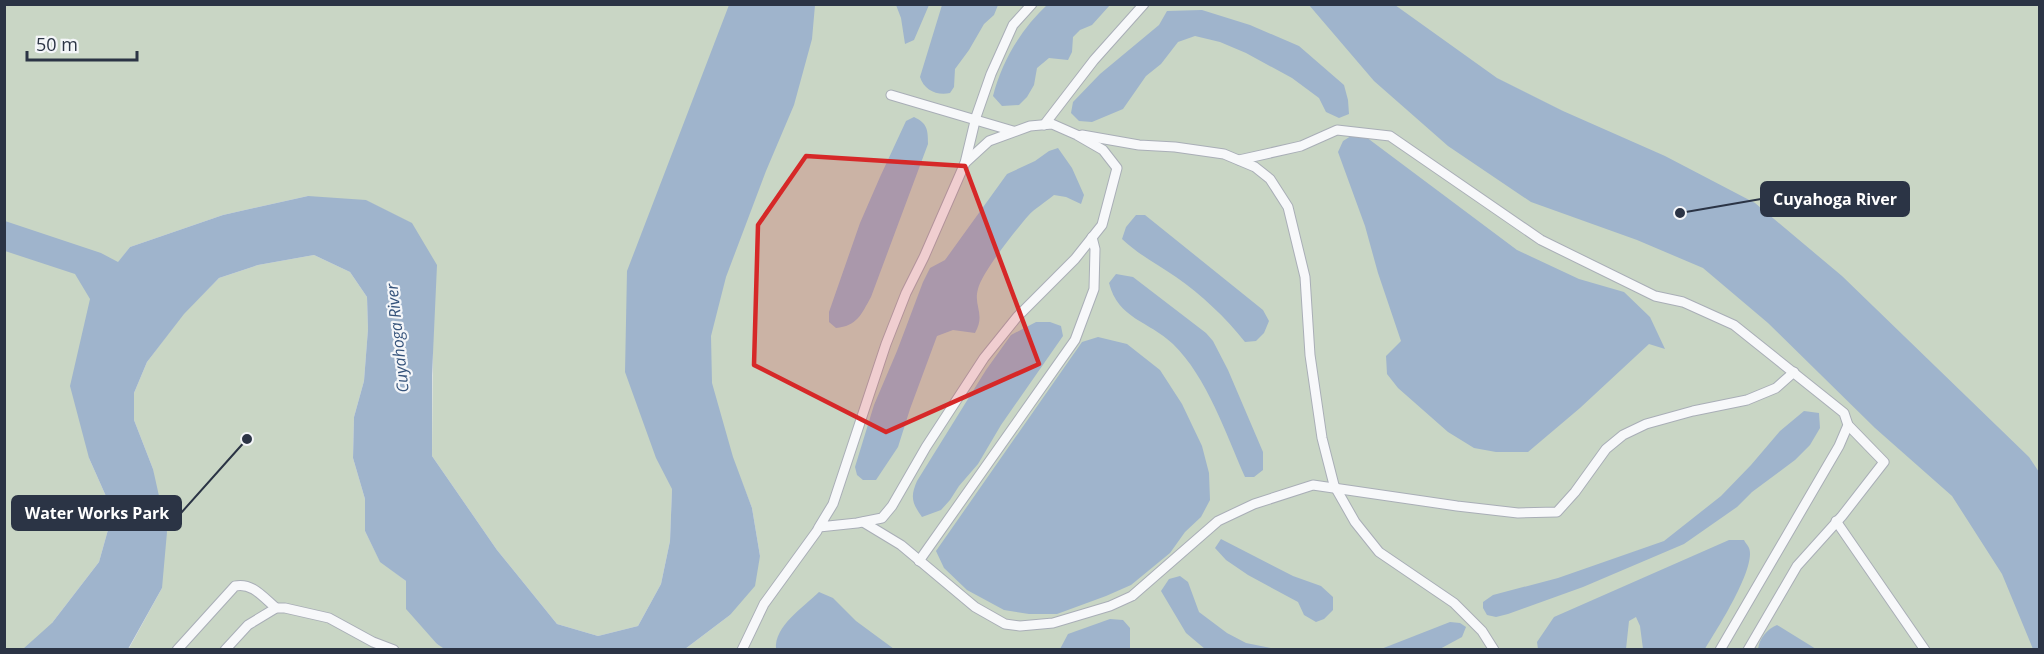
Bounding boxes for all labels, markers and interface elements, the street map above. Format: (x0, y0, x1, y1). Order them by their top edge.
scale bar (27, 24, 136, 62)
text: 50 m (36, 32, 78, 56)
callout: Cuyahoga River (1761, 182, 1909, 216)
text: Cuyahoga River (1773, 188, 1897, 210)
water label: Cuyahoga River (380, 282, 414, 394)
callout: Water Works Park (12, 496, 181, 530)
text: Water Works Park (25, 502, 169, 524)

